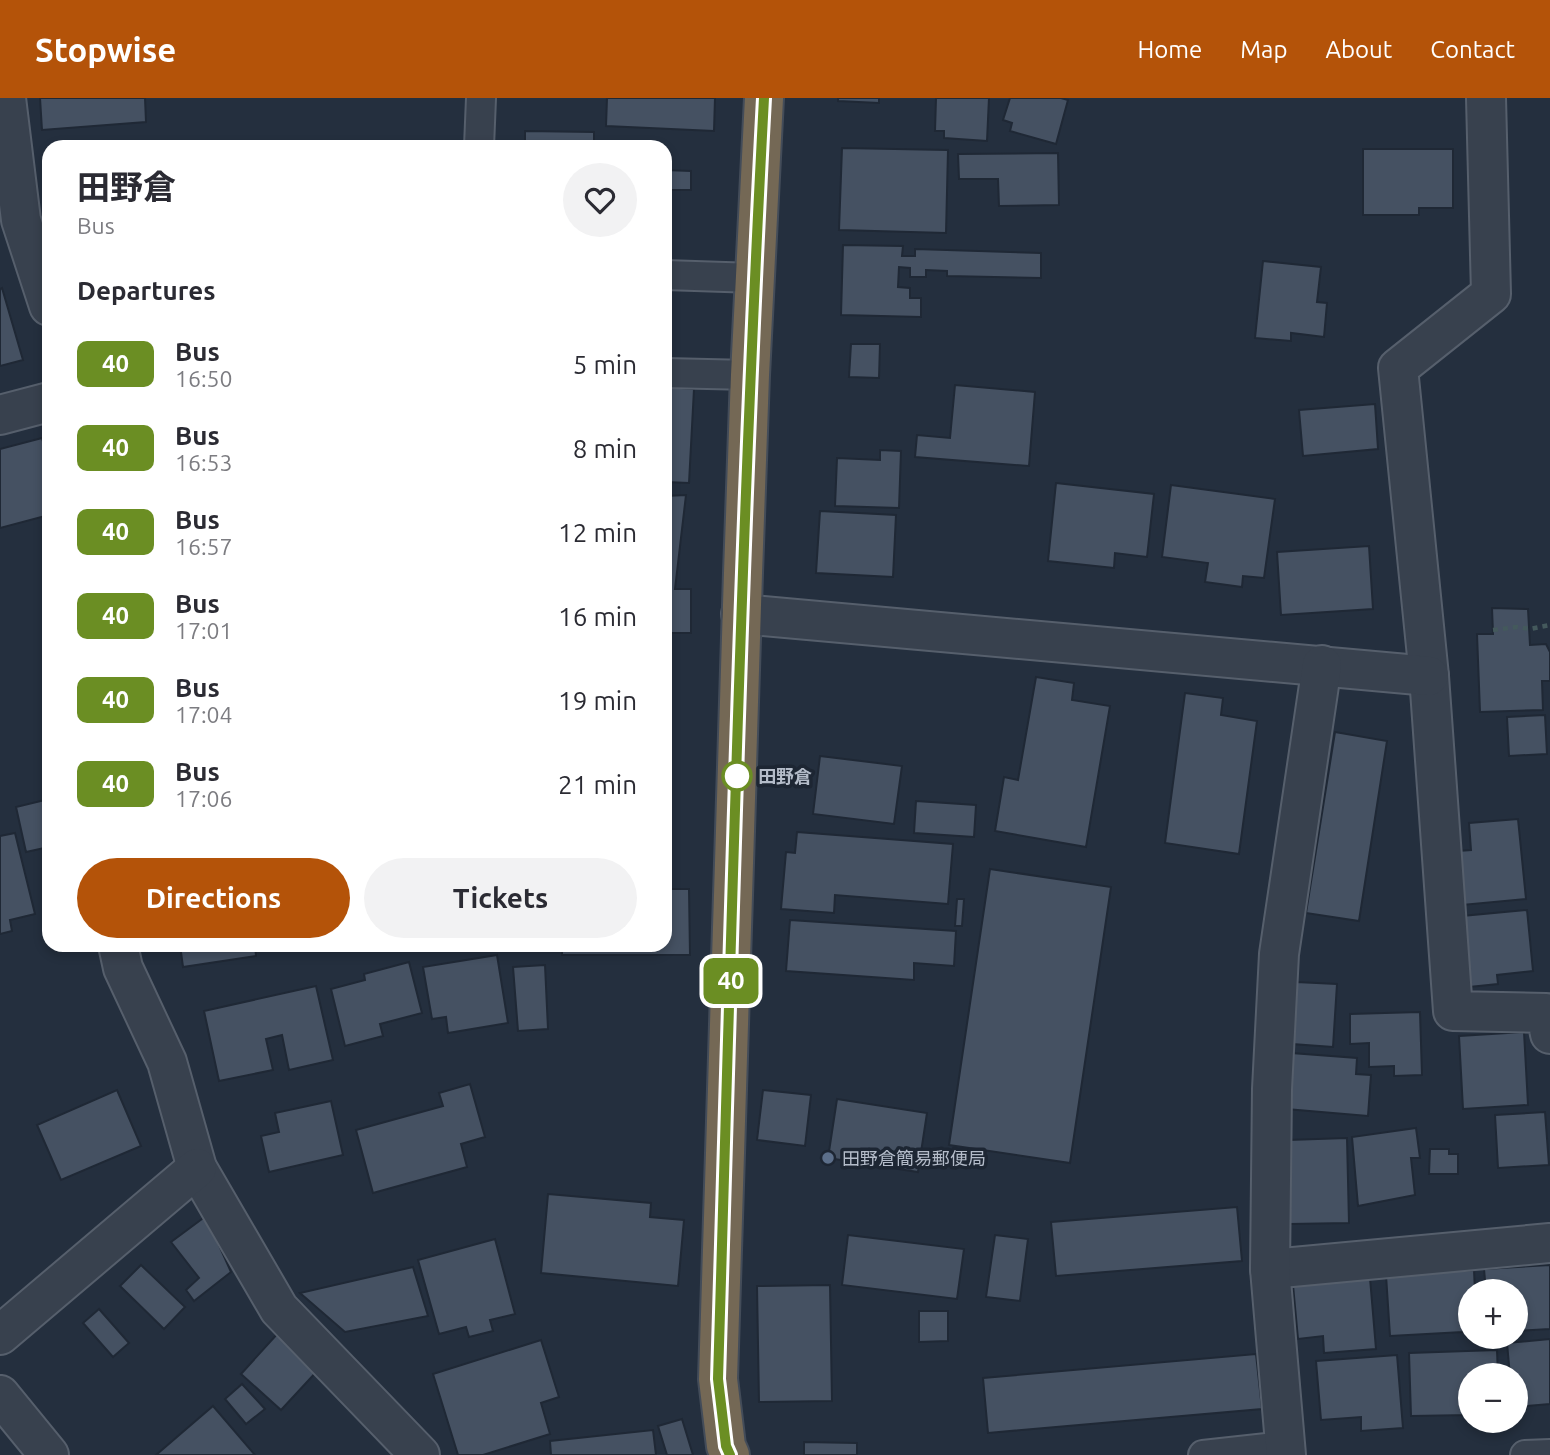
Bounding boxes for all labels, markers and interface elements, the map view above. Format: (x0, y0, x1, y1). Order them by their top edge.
text: Stopwise (35, 31, 176, 68)
text: Home (1137, 36, 1202, 63)
text: Map (1240, 36, 1287, 63)
text: About (1325, 36, 1392, 63)
text: Contact (1430, 36, 1515, 63)
button: heart (563, 163, 637, 237)
text: 田野倉 (77, 168, 176, 205)
text: Bus (77, 213, 115, 238)
text: Departures (77, 276, 215, 305)
text: Bus (175, 337, 220, 366)
text: 40 (102, 350, 129, 377)
text: 5 min (573, 350, 637, 379)
text: 16:50 (175, 366, 233, 391)
text: Bus (175, 421, 220, 450)
text: 40 (102, 434, 129, 461)
text: 8 min (573, 434, 637, 463)
text: 16:53 (175, 450, 233, 475)
text: Bus (175, 505, 220, 534)
text: 40 (102, 518, 129, 545)
text: 12 min (558, 518, 637, 547)
text: 16:57 (175, 534, 233, 559)
text: Bus (175, 589, 220, 618)
text: 40 (102, 602, 129, 629)
text: 16 min (558, 602, 637, 631)
text: 17:01 (175, 618, 233, 643)
text: Bus (175, 673, 220, 702)
text: 40 (102, 686, 129, 713)
text: 19 min (558, 686, 637, 715)
text: 17:04 (175, 702, 233, 727)
text: Bus (175, 757, 220, 786)
marker: 田野倉 (722, 761, 752, 791)
place label: 田野倉 (758, 766, 812, 786)
text: 40 (102, 770, 129, 797)
text: 21 min (558, 770, 637, 799)
text: 17:06 (175, 786, 233, 811)
button: Directions (77, 858, 350, 938)
button: Tickets (364, 858, 637, 938)
line badge: 40 (700, 958, 762, 1004)
text: 40 (717, 967, 745, 994)
place label: 田野倉簡易郵便局 (842, 1148, 986, 1168)
marker: 田野倉簡易郵便局 (820, 1150, 836, 1166)
map controls (1458, 1279, 1528, 1433)
button: + (1458, 1279, 1528, 1349)
button: − (1458, 1363, 1528, 1433)

